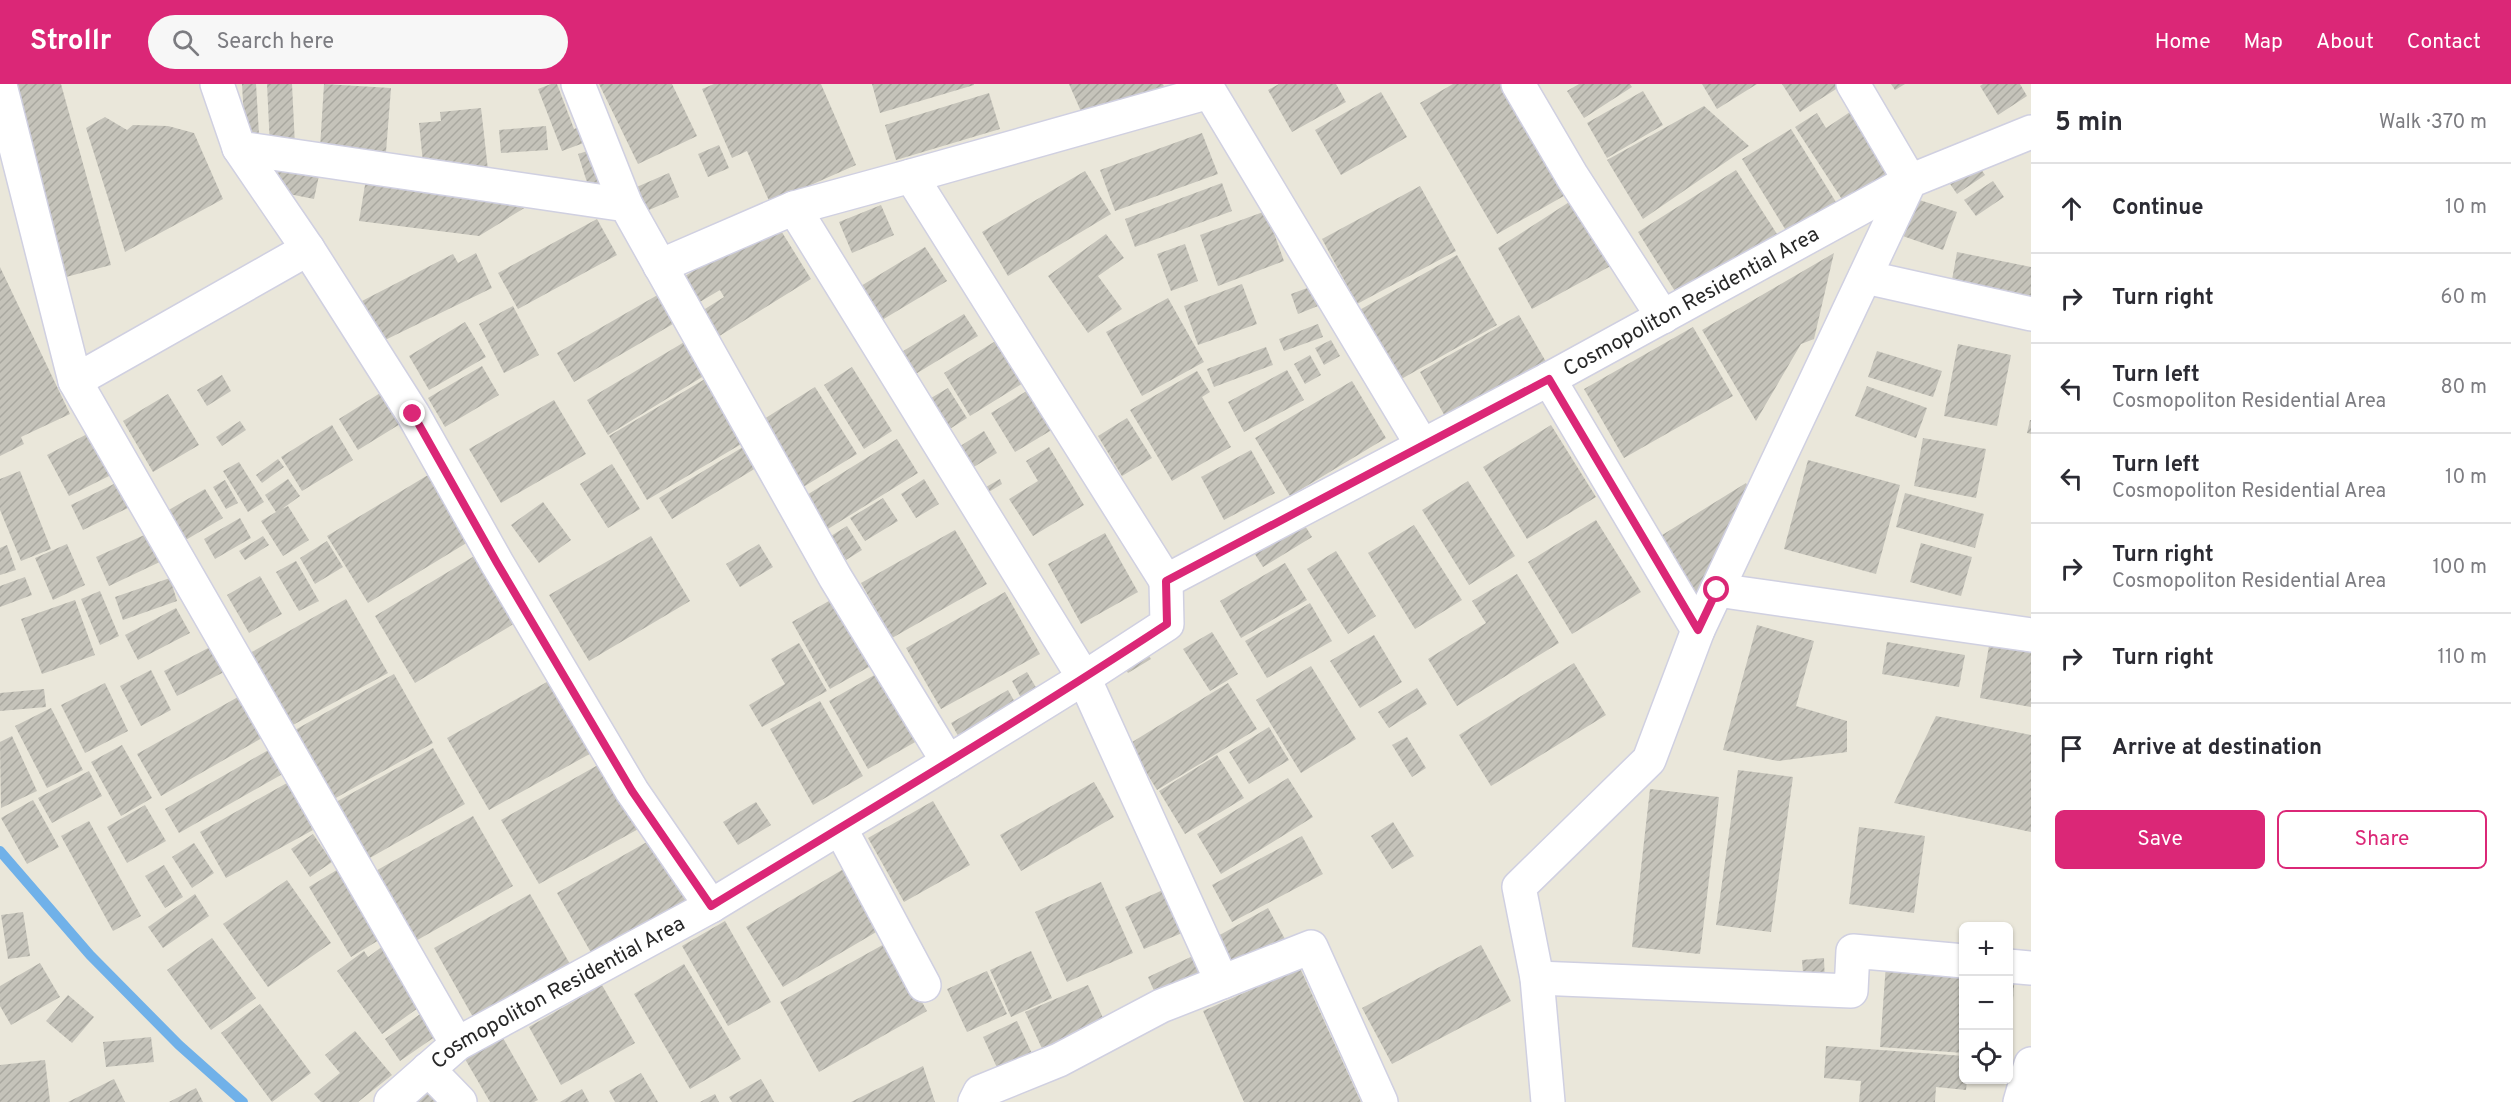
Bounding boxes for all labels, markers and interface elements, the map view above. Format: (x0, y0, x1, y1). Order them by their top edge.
search box (148, 15, 568, 69)
text: Strollr (30, 24, 112, 60)
icon: search (169, 26, 202, 59)
text: Search here (217, 29, 334, 56)
text: Home (2155, 29, 2211, 56)
text: Map (2244, 29, 2283, 56)
text: About (2316, 29, 2374, 56)
text: Contact (2407, 29, 2481, 56)
text: 5 min (2055, 107, 2123, 140)
text: Walk · 370 m (2379, 110, 2487, 136)
icon: ahead (2055, 192, 2088, 225)
text: Continue (2112, 195, 2203, 222)
text: 10 m (2445, 195, 2487, 221)
street label: Cosmopoliton Residential Area (1559, 221, 1824, 384)
icon: right (2055, 282, 2088, 315)
text: Turn right (2112, 285, 2214, 312)
text: 60 m (2441, 285, 2487, 311)
text: Turn left (2112, 362, 2200, 389)
icon: left (2055, 372, 2088, 405)
text: 80 m (2441, 375, 2487, 401)
text: Cosmopoliton Residential Area (2112, 389, 2386, 415)
route end (399, 400, 425, 426)
text: Turn left (2112, 452, 2200, 479)
icon: left (2055, 462, 2088, 495)
text: 10 m (2445, 465, 2487, 491)
text: Cosmopoliton Residential Area (2112, 479, 2386, 505)
text: Turn right (2112, 542, 2214, 569)
icon: right (2055, 552, 2088, 585)
text: 100 m (2432, 555, 2487, 581)
text: Cosmopoliton Residential Area (2112, 569, 2386, 595)
route start (1703, 576, 1729, 602)
icon: right (2055, 642, 2088, 675)
text: Turn right (2112, 645, 2214, 672)
text: 110 m (2438, 645, 2487, 671)
icon: arrive (2055, 732, 2088, 765)
text: Arrive at destination (2112, 735, 2322, 762)
button: Save (2055, 810, 2265, 869)
button: Share (2277, 810, 2487, 869)
street label: Cosmopoliton Residential Area (426, 911, 690, 1076)
map controls (1959, 922, 2013, 1084)
button: + (1959, 922, 2013, 976)
button: − (1959, 976, 2013, 1030)
button: locate (1959, 1030, 2013, 1084)

